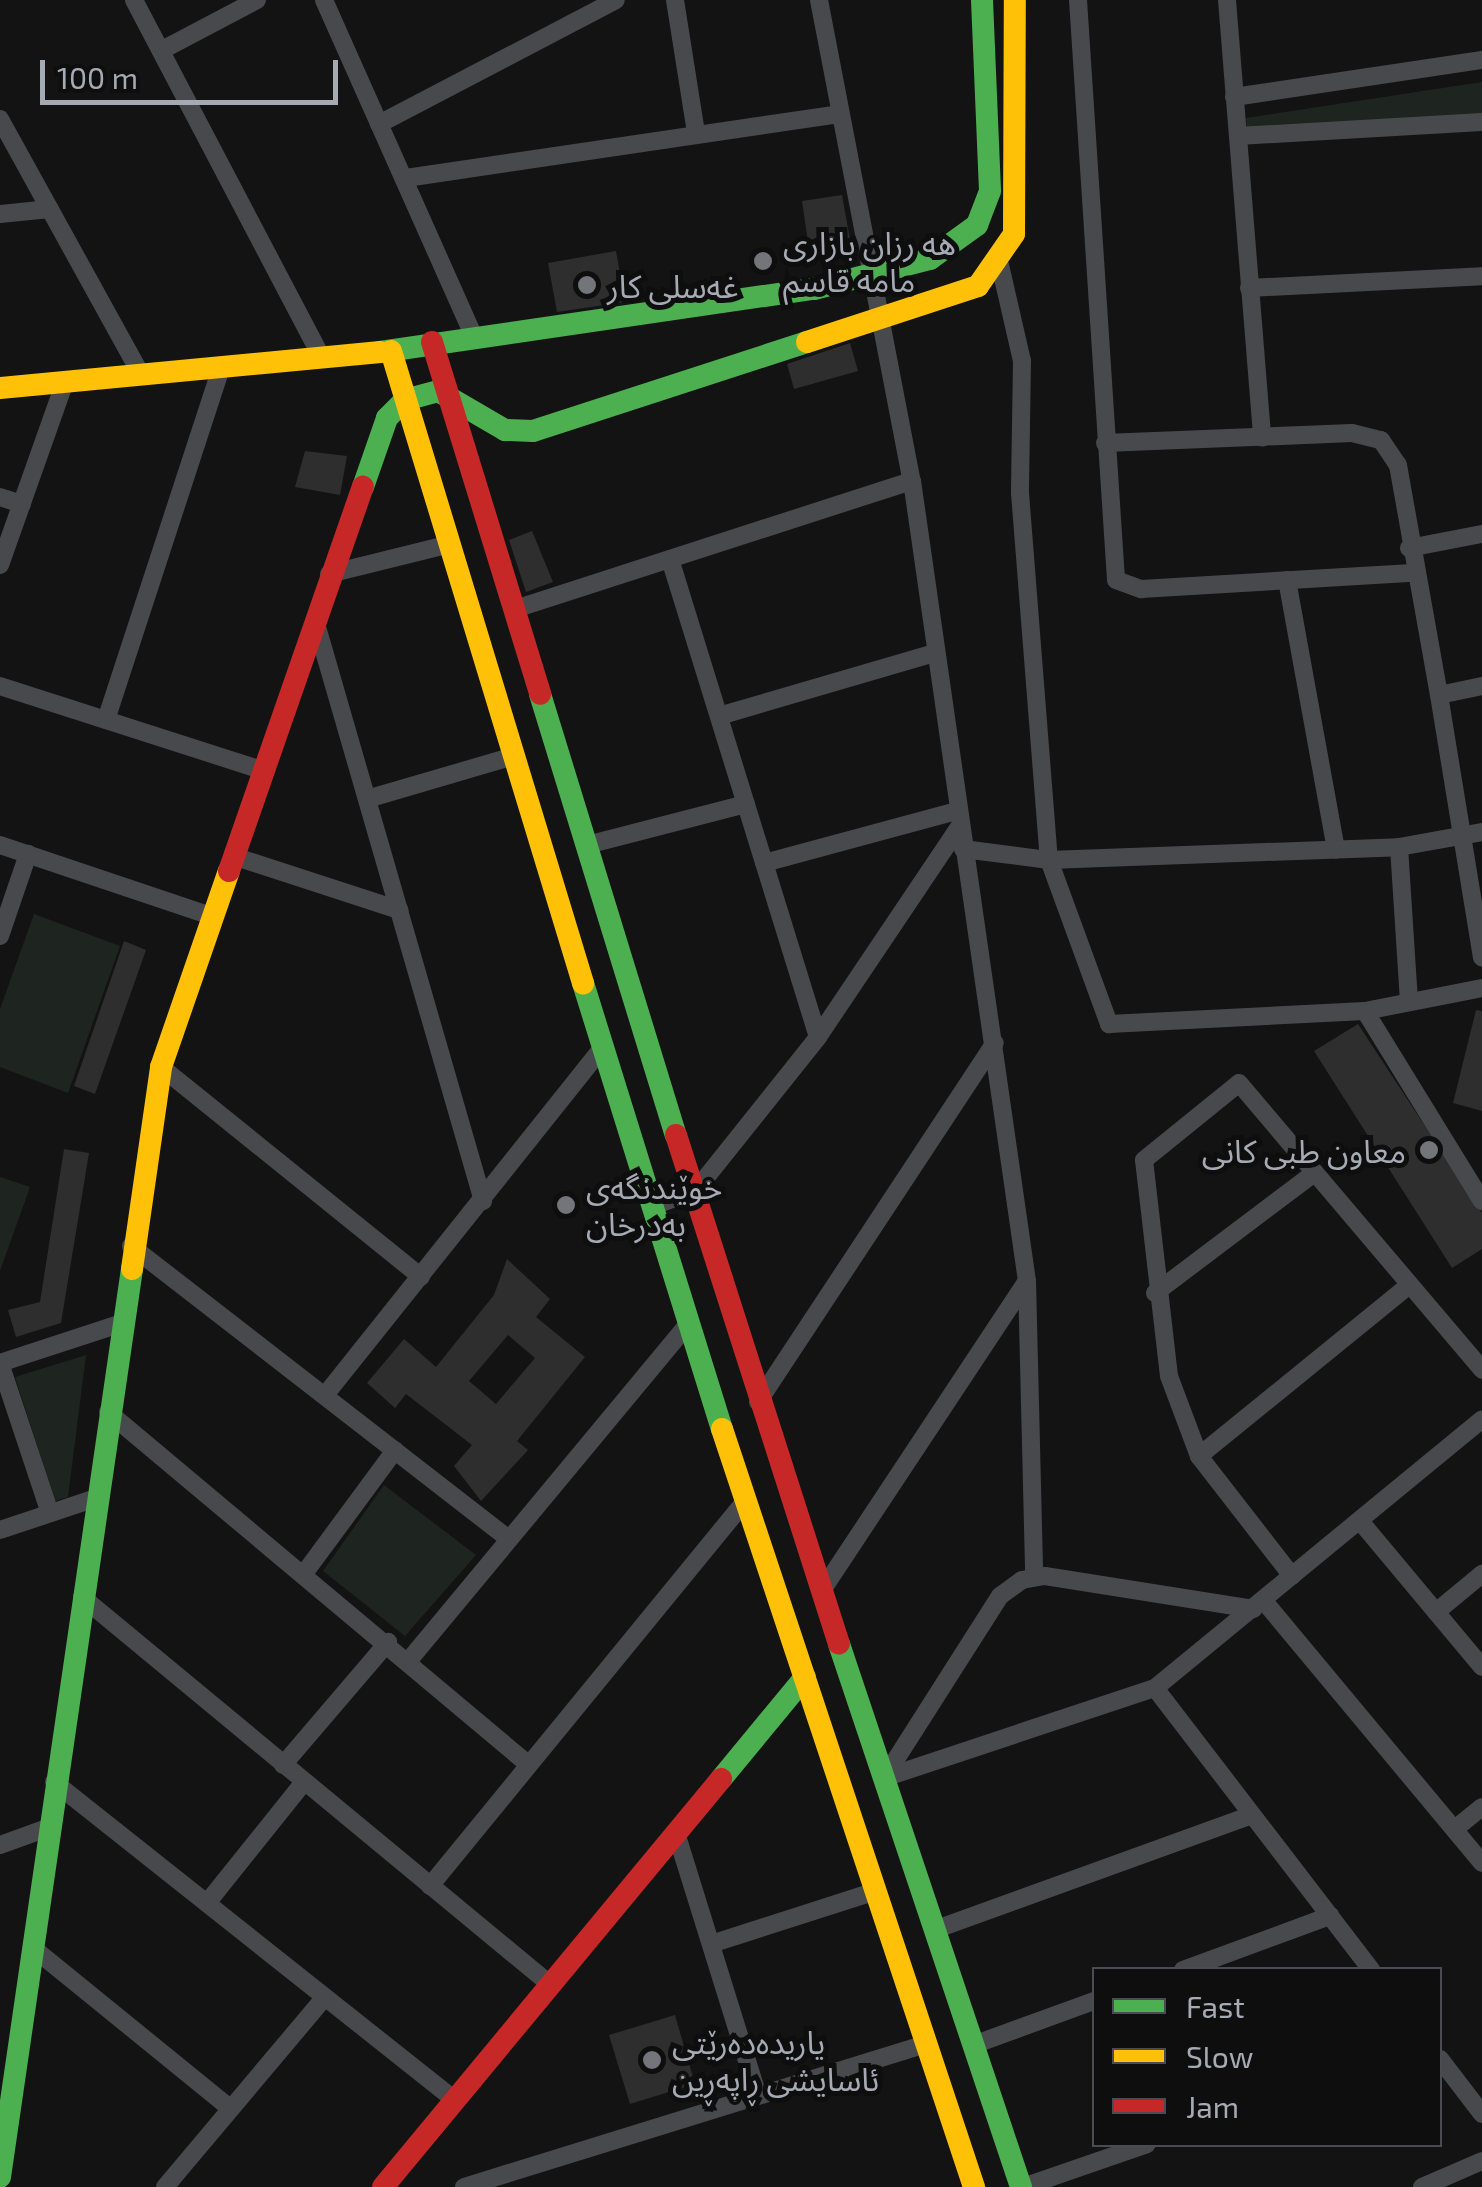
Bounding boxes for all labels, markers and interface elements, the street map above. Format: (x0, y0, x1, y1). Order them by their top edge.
scale bar (45, 40, 342, 102)
text: 100 m (57, 59, 138, 95)
place label: هه رزان بازارى مامه قاسم (783, 224, 956, 299)
marker: هه رزان بازارى مامه قاسم (752, 250, 774, 272)
place label: غەسلی کار (607, 266, 738, 304)
marker: غەسلی کار (576, 274, 598, 296)
place label: معاون طبی کانی (1202, 1131, 1406, 1169)
marker: معاون طبی کانی (1416, 1137, 1442, 1163)
place label: خوێندنگەی بەدرخان (586, 1168, 722, 1243)
marker: خوێندنگەی بەدرخان (555, 1194, 577, 1216)
legend (1092, 1967, 1442, 2147)
text: Fast (1186, 1988, 1245, 2024)
place label: یاریدەدەرێتی ئاسایشی ڕاپەڕین (672, 2023, 879, 2098)
text: Slow (1186, 2038, 1253, 2074)
marker: یاریدەدەرێتی ئاسایشی ڕاپەڕین (641, 2049, 663, 2071)
text: Jam (1186, 2088, 1239, 2124)

